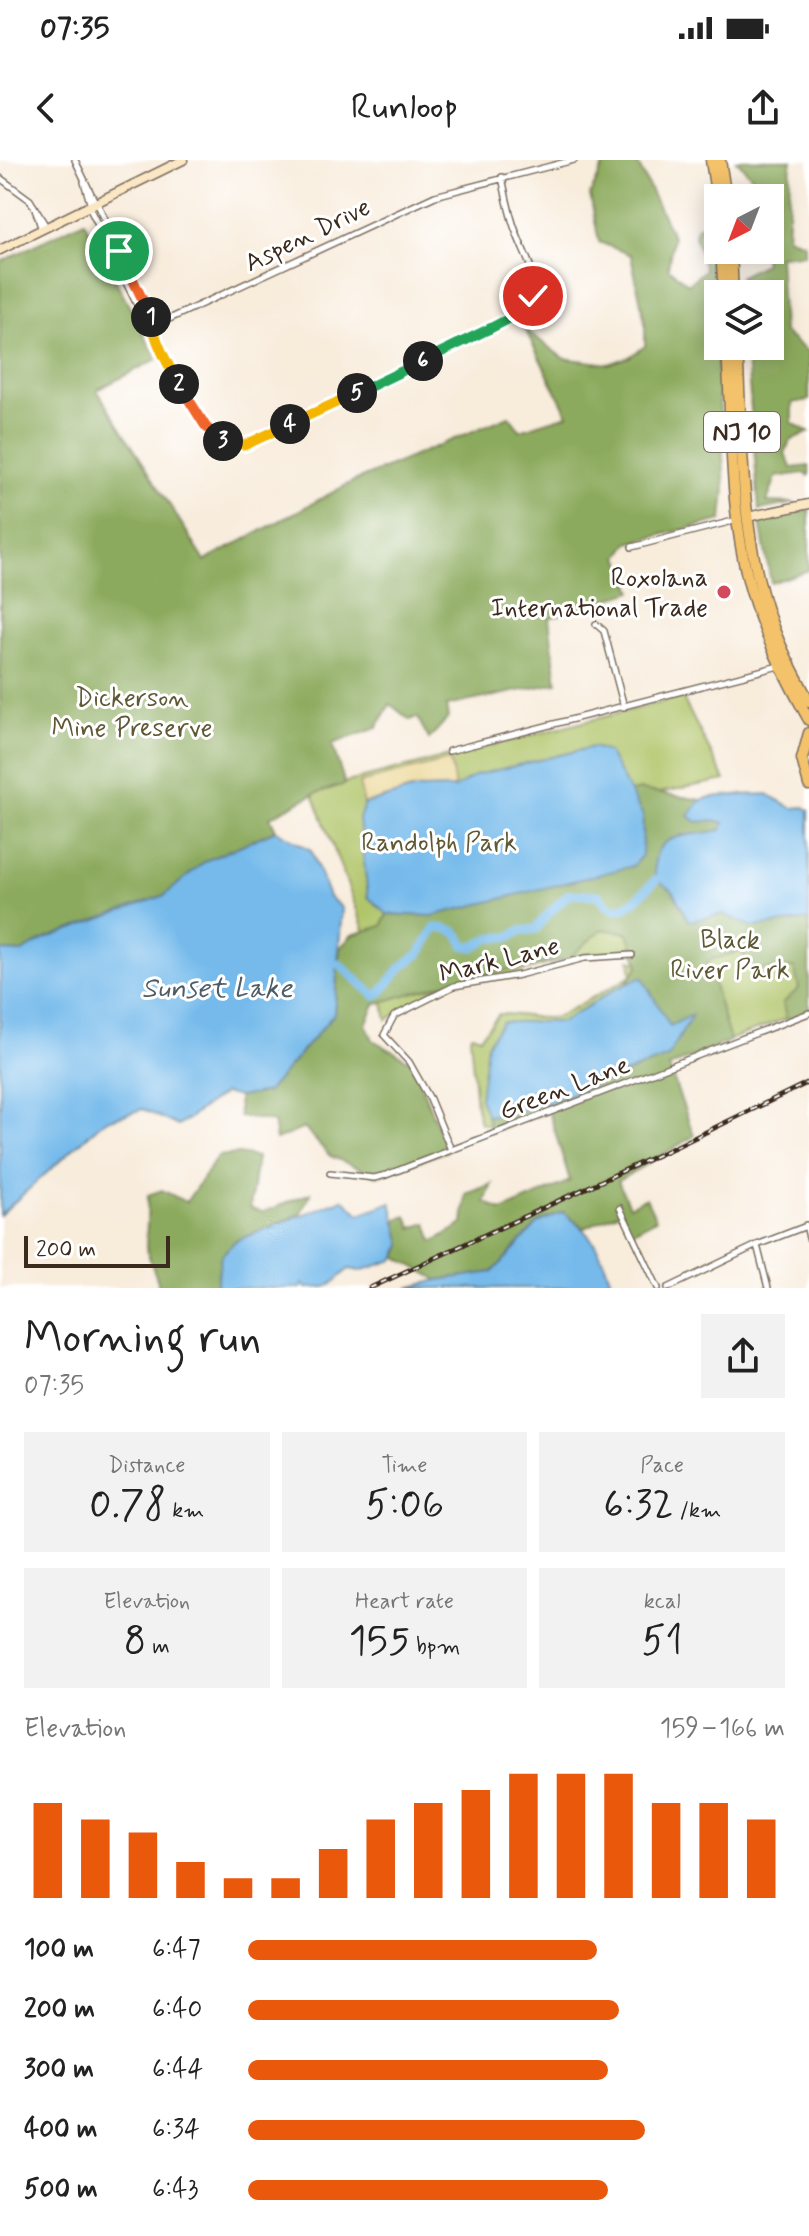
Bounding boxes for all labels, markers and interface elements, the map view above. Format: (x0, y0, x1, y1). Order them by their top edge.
text: 07:35 (40, 9, 109, 48)
text: Runloop (351, 85, 458, 132)
icon: back (24, 86, 68, 130)
icon: share (741, 86, 785, 130)
north arrow (704, 184, 784, 264)
map controls (704, 184, 784, 360)
street label: Aspen Drive (239, 191, 377, 281)
pin (85, 217, 153, 285)
icon: arrive (97, 229, 141, 273)
pin (499, 262, 567, 330)
icon: check (511, 274, 555, 318)
button: layers (704, 280, 784, 360)
pin: 1 (131, 297, 171, 337)
text: 1 (146, 303, 156, 331)
pin: 6 (403, 341, 443, 381)
text: 6 (417, 347, 429, 375)
pin: 2 (159, 364, 199, 404)
text: 2 (174, 370, 184, 398)
pin: 5 (337, 373, 377, 413)
text: 5 (350, 379, 364, 407)
pin: 4 (270, 404, 310, 444)
text: 4 (284, 410, 296, 438)
road number: NJ 10 (704, 412, 780, 452)
pin: 3 (203, 421, 243, 461)
text: 3 (218, 427, 228, 455)
place label: Roxolana International Trade (491, 562, 708, 626)
marker: Roxolana International Trade (715, 583, 733, 601)
park label: Dickerson Mine Preserve (52, 682, 212, 746)
park label: Randolph Park (361, 827, 517, 861)
park label: Black River Park (670, 924, 790, 988)
street label: Mark Lane (436, 930, 563, 992)
water label: Sunset Lake (141, 971, 294, 1008)
street label: Green Lane (495, 1048, 635, 1129)
scale bar (24, 1232, 170, 1268)
text: 200 m (36, 1236, 96, 1264)
text: Morning run (24, 1310, 261, 1368)
button: share (701, 1314, 785, 1398)
text: 07:35 (24, 1369, 84, 1403)
text: Distance (108, 1452, 186, 1480)
text: Time (381, 1452, 428, 1480)
text: Pace (640, 1452, 684, 1480)
text: 0.78 (89, 1480, 166, 1532)
text: 5:06 (365, 1480, 444, 1532)
text: 6:32 (603, 1480, 674, 1532)
text: km (166, 1497, 204, 1525)
text: /km (674, 1497, 721, 1525)
text: Elevation (104, 1588, 190, 1616)
text: Heart rate (355, 1588, 454, 1616)
text: kcal (644, 1588, 681, 1616)
text: 8 (124, 1616, 146, 1668)
text: 155 (349, 1616, 410, 1668)
text: 51 (642, 1616, 683, 1668)
text: m (146, 1633, 170, 1661)
text: bpm (410, 1633, 460, 1661)
text: Elevation (24, 1712, 126, 1746)
text: 159–166 m (660, 1712, 785, 1746)
text: 100 m (24, 1933, 94, 1967)
text: 6:47 (152, 1933, 200, 1967)
text: 200 m (24, 1993, 95, 2027)
text: 6:40 (152, 1993, 202, 2027)
text: 300 m (24, 2053, 94, 2087)
text: 6:44 (152, 2053, 203, 2087)
text: 400 m (24, 2113, 97, 2147)
text: 6:34 (152, 2113, 200, 2147)
text: 500 m (24, 2173, 98, 2207)
text: 6:43 (152, 2173, 198, 2207)

